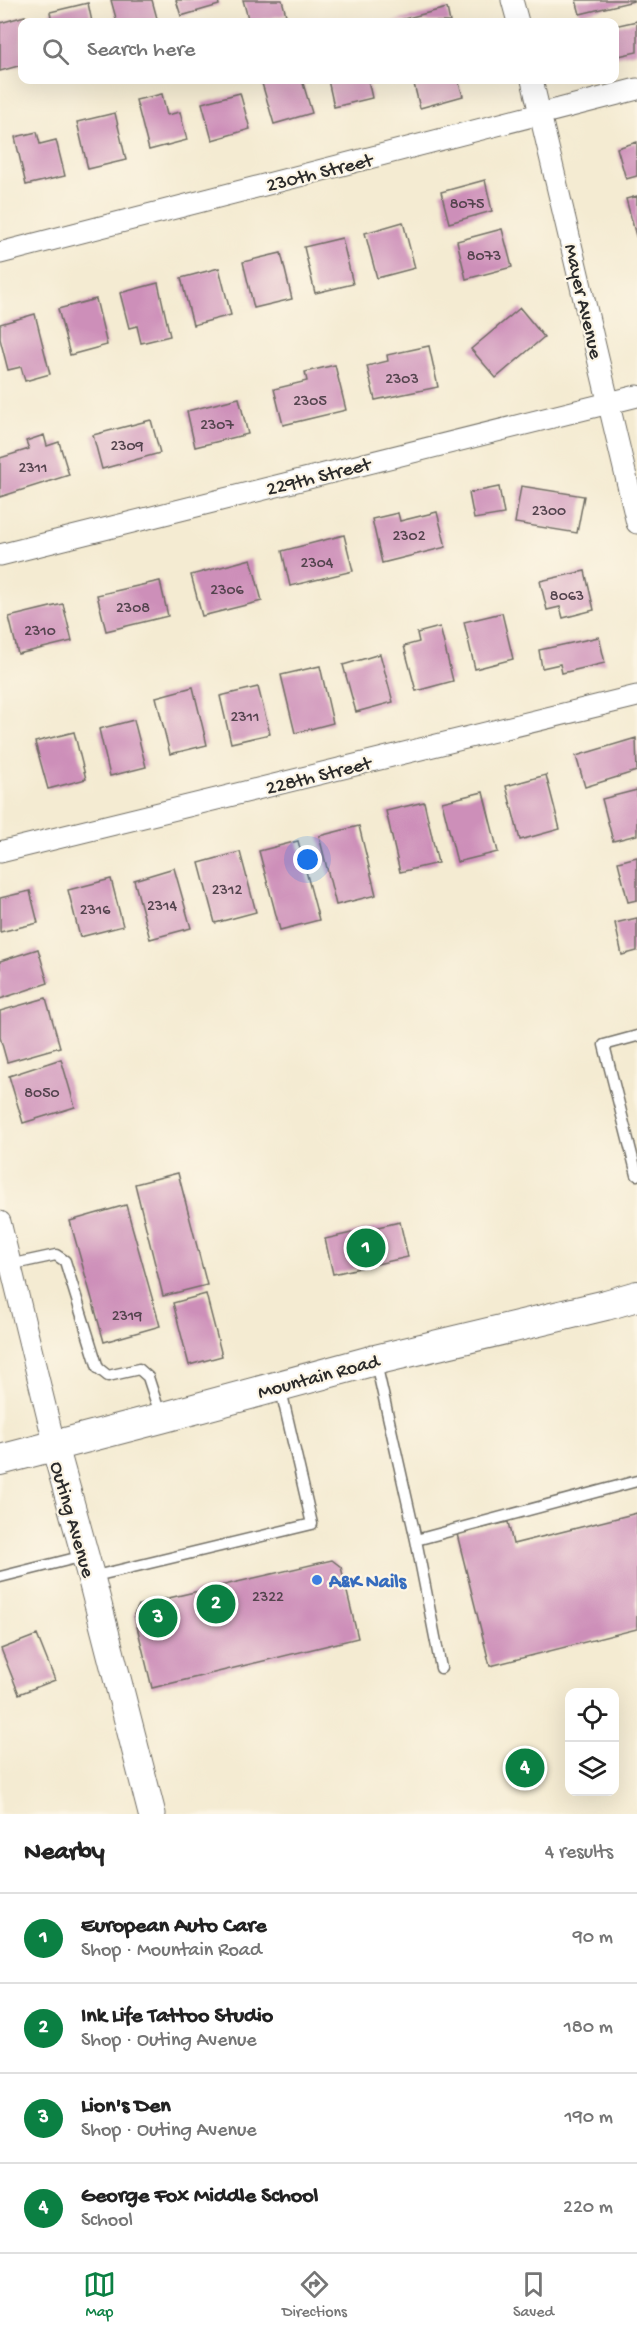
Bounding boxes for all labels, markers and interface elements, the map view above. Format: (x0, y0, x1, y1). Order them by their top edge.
search box (18, 18, 619, 84)
icon: search (39, 35, 72, 68)
text: Search here (87, 38, 195, 64)
street label: 230th Street (264, 150, 377, 199)
house number: 8075 (450, 196, 484, 215)
street label: Mayer Avenue (557, 242, 606, 362)
house number: 8073 (467, 248, 501, 267)
house number: 2303 (385, 371, 419, 390)
house number: 2305 (293, 393, 327, 412)
house number: 2307 (200, 417, 234, 436)
house number: 2309 (110, 438, 144, 457)
street label: 229th Street (264, 454, 375, 502)
house number: 2311 (18, 460, 48, 479)
house number: 2300 (532, 503, 566, 522)
house number: 2302 (392, 528, 426, 547)
house number: 2304 (301, 555, 334, 574)
house number: 2306 (210, 582, 245, 601)
house number: 8063 (550, 588, 584, 607)
house number: 2308 (116, 600, 150, 619)
house number: 2310 (24, 623, 56, 642)
house number: 2311 (230, 709, 260, 728)
street label: 228th Street (264, 753, 376, 802)
your location (293, 845, 322, 874)
house number: 2312 (212, 882, 242, 901)
house number: 2314 (147, 898, 178, 917)
house number: 2316 (80, 902, 111, 921)
house number: 8050 (24, 1085, 60, 1104)
pin: 1 (346, 1226, 386, 1270)
house number: 2319 (112, 1308, 142, 1327)
street label: Mountain Road (256, 1351, 384, 1406)
street label: Outing Avenue (43, 1459, 98, 1581)
place label: A&K Nails (328, 1572, 408, 1595)
marker: A&K Nails (310, 1573, 324, 1587)
pin: 2 (196, 1582, 236, 1626)
house number: 2322 (252, 1589, 284, 1608)
pin: 3 (138, 1596, 178, 1640)
map controls (565, 1688, 619, 1796)
button: locate (565, 1688, 619, 1742)
button: layers (565, 1742, 619, 1796)
pin: 4 (506, 1746, 544, 1790)
text: Nearby (24, 1838, 105, 1869)
text: 4 results (545, 1842, 613, 1865)
text: European Auto Care (81, 1914, 267, 1940)
text: 1 (39, 1927, 48, 1950)
text: 90 m (573, 1927, 613, 1950)
text: Shop · Mountain Road (81, 1940, 262, 1963)
text: Ink Life Tattoo Studio (81, 2004, 273, 2030)
text: 2 (39, 2017, 48, 2040)
text: 180 m (564, 2017, 613, 2040)
text: Shop · Outing Avenue (81, 2030, 257, 2053)
text: Lion's Den (81, 2094, 171, 2120)
text: 3 (38, 2107, 49, 2130)
text: 190 m (565, 2107, 613, 2130)
text: Shop · Outing Avenue (81, 2120, 257, 2143)
text: George Fox Middle School (81, 2184, 318, 2210)
text: 4 (39, 2197, 48, 2220)
text: 220 m (563, 2197, 613, 2220)
text: School (81, 2210, 133, 2233)
tab: Map (83, 2268, 116, 2323)
tab: Directions (282, 2268, 347, 2323)
tab: Saved (513, 2268, 554, 2323)

